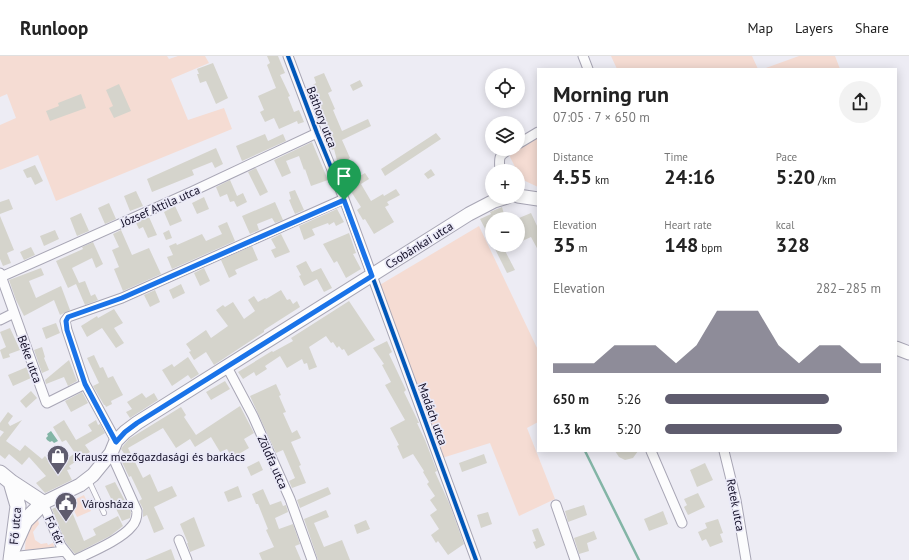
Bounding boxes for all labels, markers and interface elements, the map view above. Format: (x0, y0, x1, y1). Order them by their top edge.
text: Runloop (20, 16, 88, 40)
text: Map (747, 19, 773, 37)
text: Layers (795, 19, 833, 37)
text: Share (855, 19, 889, 37)
map controls (485, 68, 525, 252)
button: locate (485, 68, 525, 108)
text: Morning run (553, 80, 669, 108)
button: share (839, 81, 881, 123)
street label: Báthory utca (303, 84, 341, 150)
text: 07:05 · 7 × 650 m (553, 109, 650, 126)
button: layers (485, 116, 525, 156)
text: Distance (553, 150, 593, 164)
text: Time (664, 150, 688, 164)
text: Pace (776, 150, 797, 164)
pin (327, 159, 361, 200)
button: + (485, 164, 525, 204)
text: 4.55 (553, 164, 592, 190)
text: 24:16 (664, 164, 715, 190)
text: 5:20 (776, 164, 815, 190)
icon: arrive (333, 165, 355, 187)
text: km (592, 173, 609, 187)
text: /km (815, 173, 836, 187)
street label: József Attila utca (117, 182, 202, 231)
button: − (485, 212, 525, 252)
street label: Csobánkai utca (382, 218, 456, 272)
text: Elevation (553, 218, 597, 232)
text: Heart rate (664, 218, 712, 232)
text: kcal (776, 218, 794, 232)
text: 35 (553, 232, 576, 258)
text: 148 (664, 232, 698, 258)
text: 328 (776, 232, 810, 258)
text: m (576, 241, 588, 255)
text: bpm (698, 241, 722, 255)
text: Elevation (553, 280, 605, 297)
text: 282–285 m (816, 280, 881, 297)
street label: Béke utca (14, 333, 46, 385)
street label: Madách utca (415, 381, 451, 447)
text: 650 m (553, 391, 589, 408)
text: 5:26 (617, 391, 641, 408)
text: 1.3 km (553, 421, 591, 438)
text: 5:20 (617, 421, 641, 438)
street label: Zöldfa utca (255, 433, 291, 491)
shop icon: Krausz mezőgazdasági és barkács (45, 443, 71, 476)
place label: Krausz mezőgazdasági és barkács (74, 449, 245, 464)
street label: Retek utca (724, 478, 748, 533)
public building icon: Városháza (53, 490, 79, 523)
place label: Városháza (81, 496, 134, 511)
street label: Fő utca (6, 507, 24, 545)
street label: Fő tér (42, 513, 68, 547)

